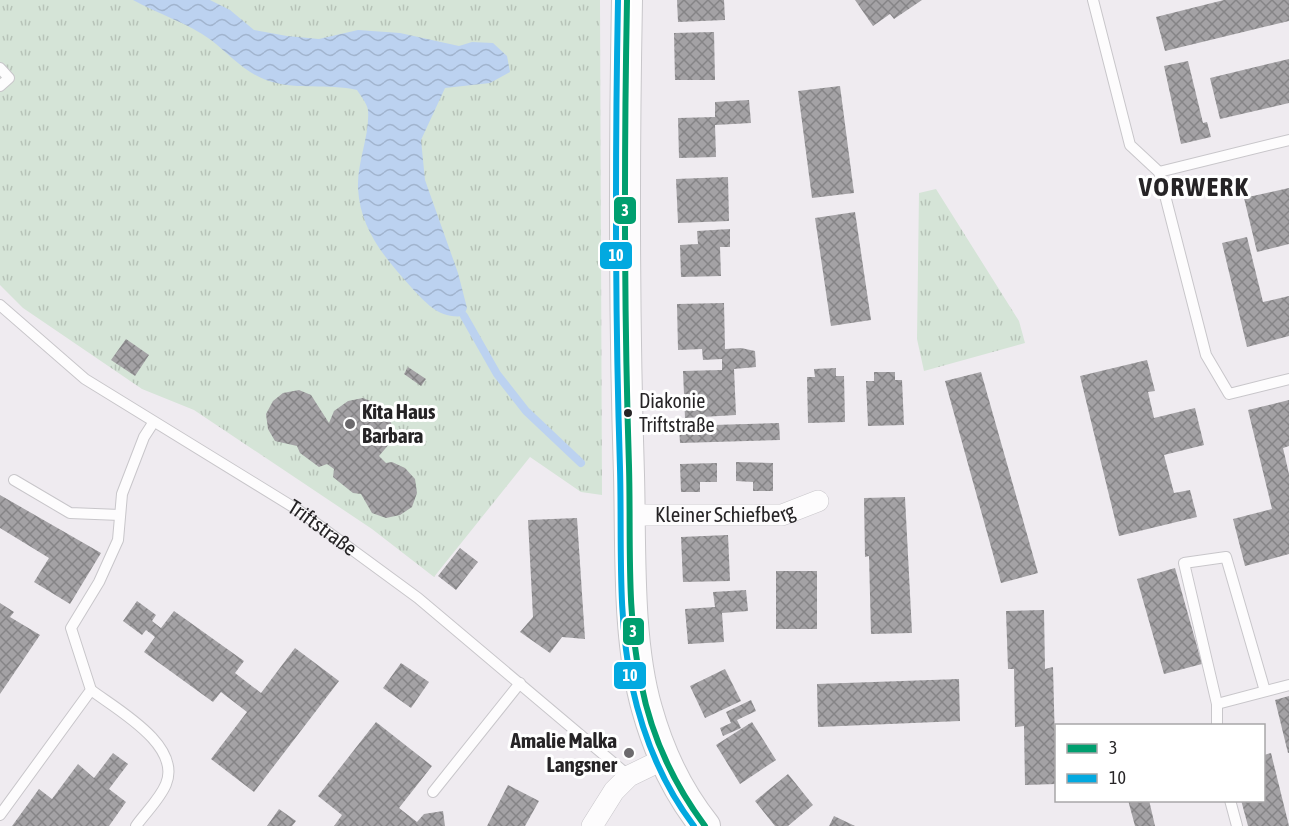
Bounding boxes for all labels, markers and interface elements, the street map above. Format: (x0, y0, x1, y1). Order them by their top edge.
district label: VORWERK (1138, 171, 1249, 202)
line badge: 3 (613, 196, 637, 225)
text: 3 (621, 201, 629, 219)
line badge: 10 (599, 241, 633, 270)
text: 10 (608, 246, 624, 264)
place label: Diakonie Triftstraße (639, 389, 714, 436)
place label: Kita Haus Barbara (362, 399, 436, 447)
marker: Diakonie Triftstraße (622, 407, 634, 419)
marker: Kita Haus Barbara (343, 417, 357, 431)
street label: Triftstraße (284, 494, 362, 560)
street label: Kleiner Schiefberg (655, 498, 798, 526)
line badge: 3 (622, 617, 645, 646)
text: 3 (629, 622, 637, 640)
line badge: 10 (613, 661, 647, 690)
text: 10 (622, 666, 638, 684)
legend (1055, 724, 1265, 802)
place label: Amalie Malka Langsner (510, 728, 618, 776)
text: 3 (1109, 737, 1117, 758)
marker: Amalie Malka Langsner (622, 746, 636, 760)
text: 10 (1109, 767, 1126, 788)

